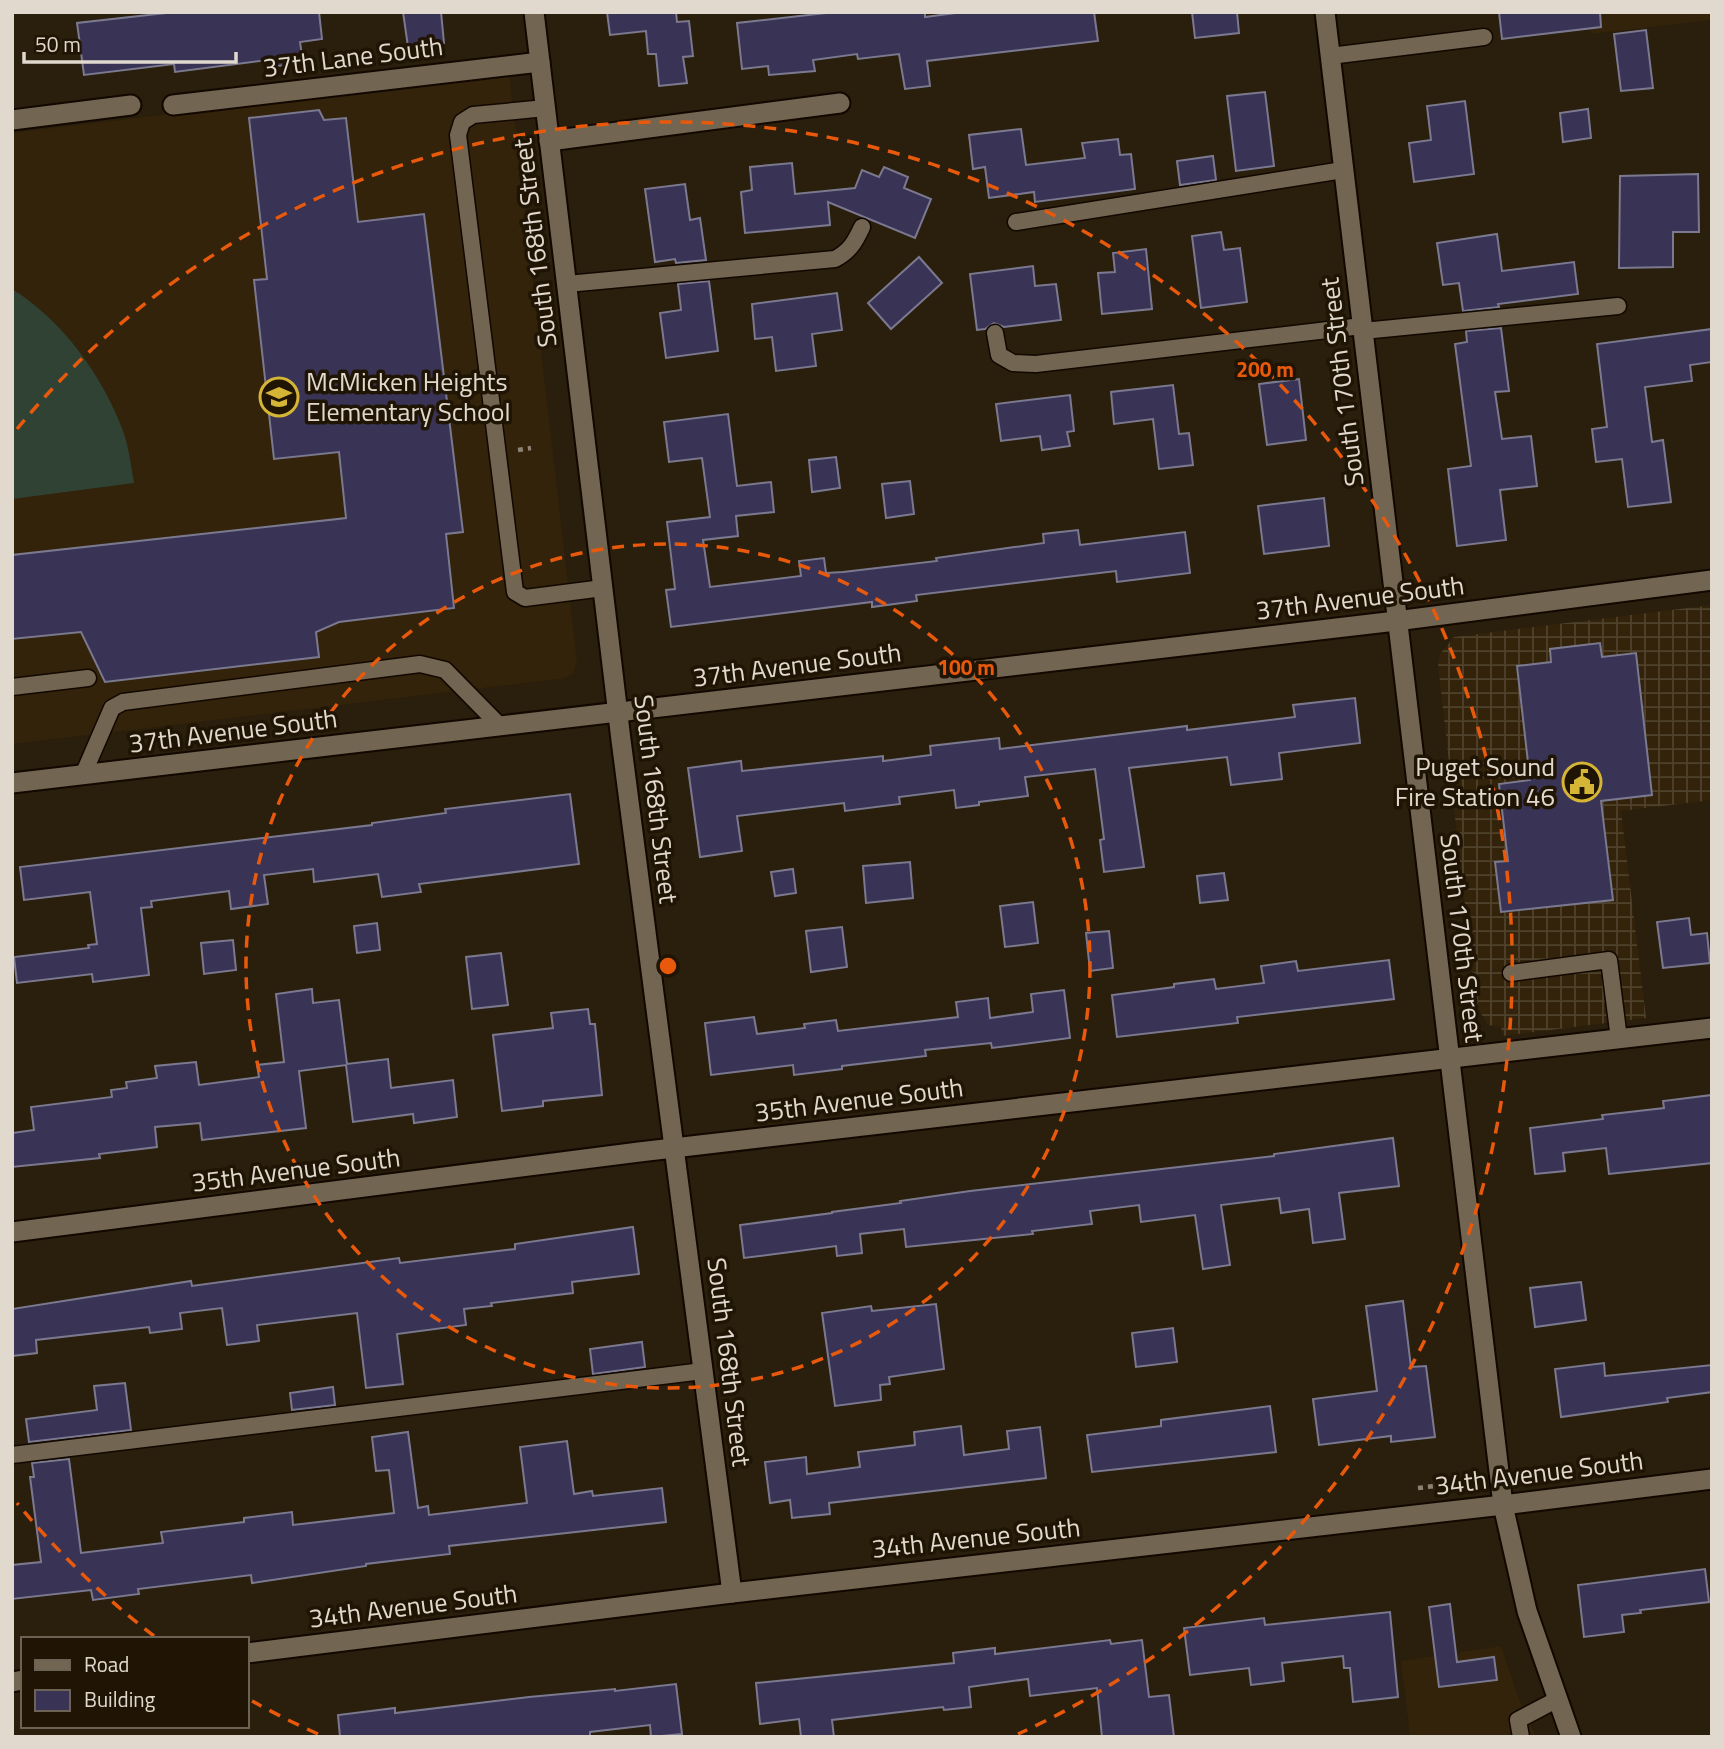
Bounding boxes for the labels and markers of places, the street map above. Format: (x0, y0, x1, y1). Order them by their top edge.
place label: McMicken Heights Elementary School (306, 362, 511, 431)
school or university icon: McMicken Heights Elementary School (258, 376, 300, 418)
place label: Puget Sound Fire Station 46 (1395, 747, 1555, 816)
public building icon: Puget Sound Fire Station 46 (1561, 761, 1603, 803)
centre of rings (656, 954, 680, 978)

